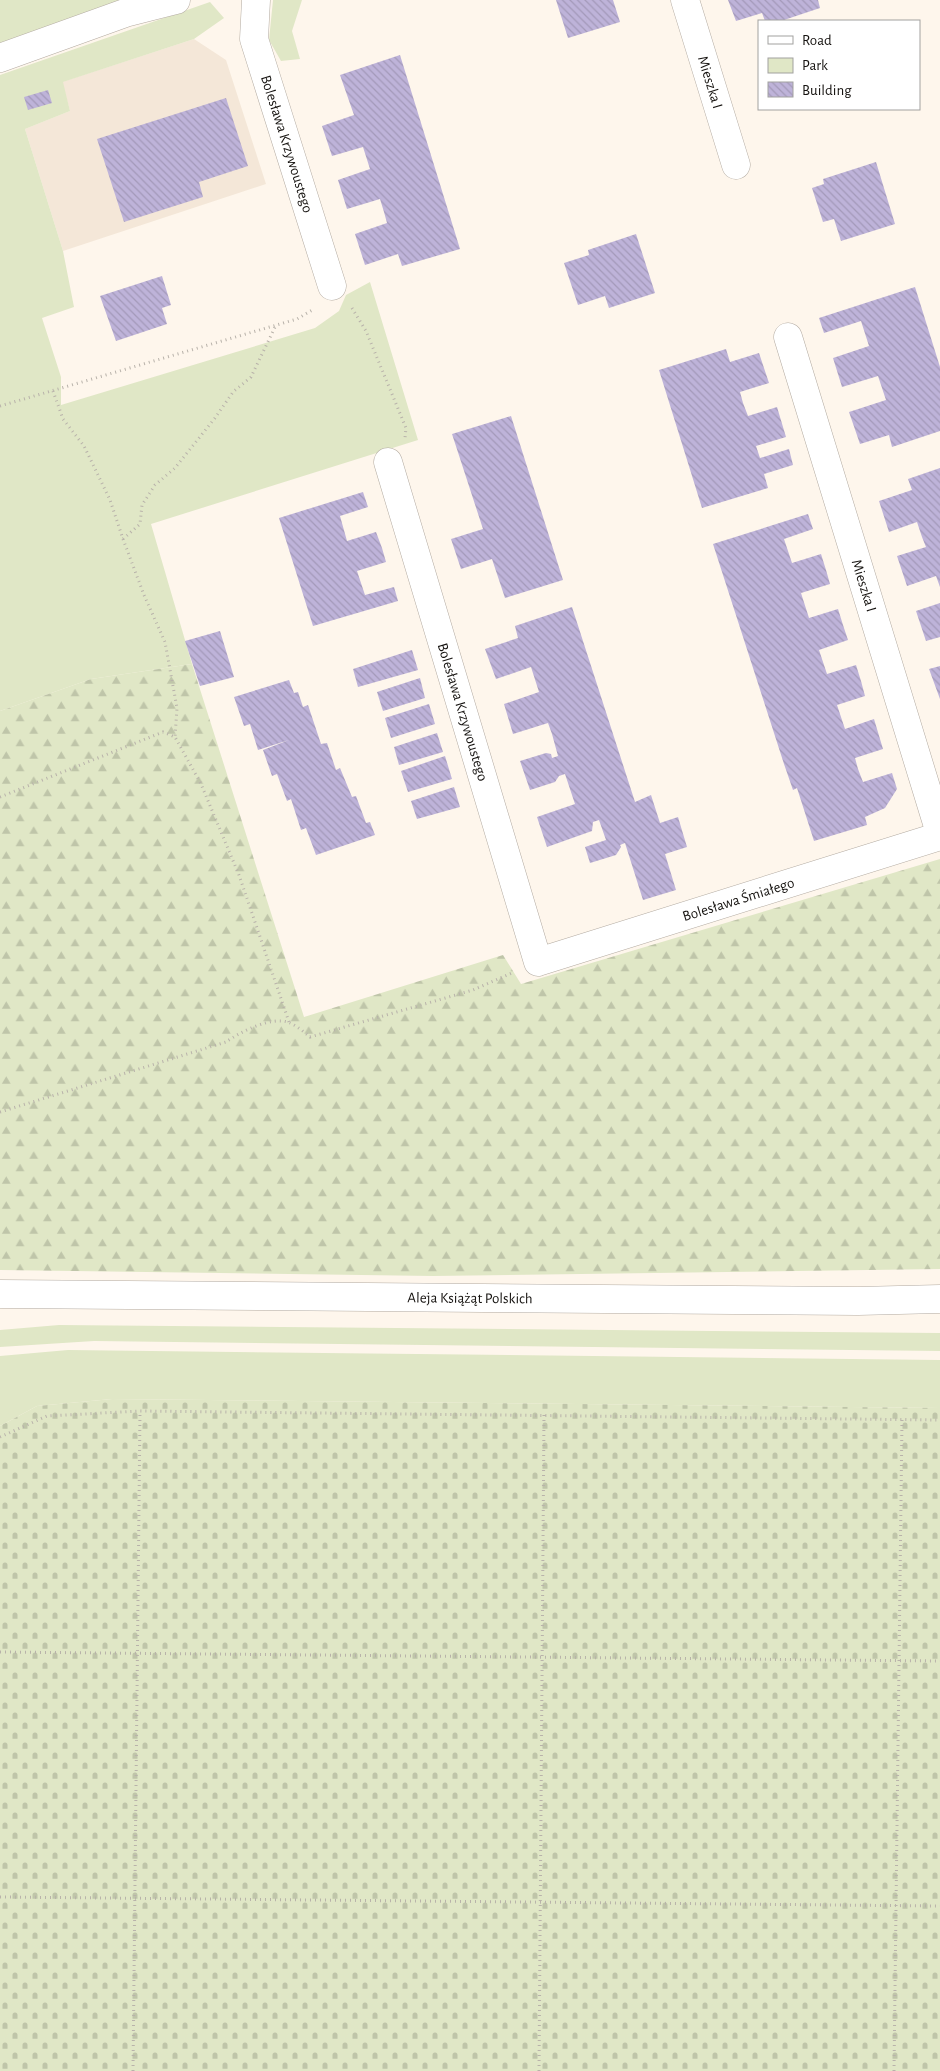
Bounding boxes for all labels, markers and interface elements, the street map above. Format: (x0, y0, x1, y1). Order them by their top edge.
legend (758, 20, 920, 110)
text: Road (802, 33, 832, 48)
street label: Mieszka I (695, 54, 725, 110)
text: Park (802, 58, 828, 73)
street label: Bolesława Krzywoustego (258, 73, 315, 215)
text: Building (802, 83, 852, 98)
street label: Mieszka I (849, 558, 879, 614)
street label: Bolesława Krzywoustego (435, 641, 490, 783)
street label: Bolesława Śmiałego (681, 875, 796, 924)
street label: Aleja Książąt Polskich (407, 1290, 533, 1306)

